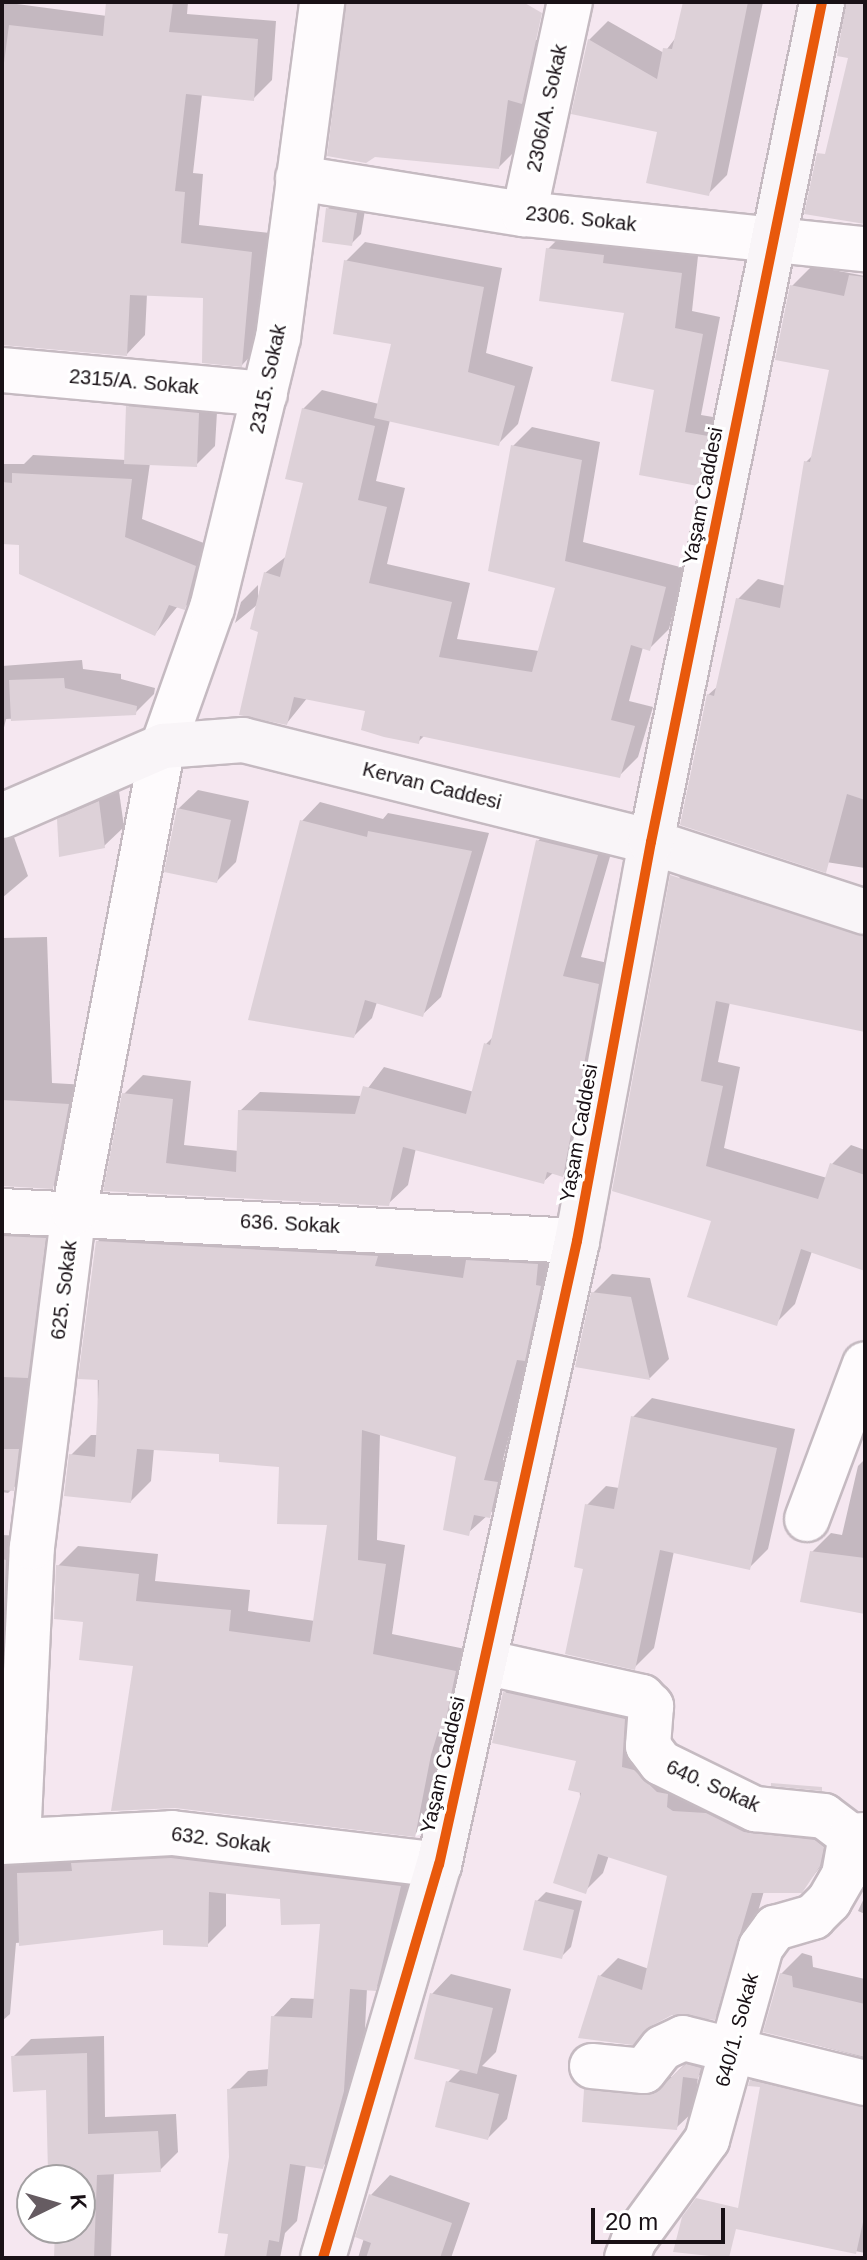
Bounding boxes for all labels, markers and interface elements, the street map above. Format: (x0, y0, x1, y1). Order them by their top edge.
street label: 2306/A. Sokak (522, 42, 572, 174)
street label: 2306. Sokak (524, 201, 638, 237)
street label: 2315. Sokak (245, 322, 291, 436)
street label: 2315/A. Sokak (68, 364, 200, 400)
street label: Yaşam Caddesi (678, 425, 728, 567)
street label: Kervan Caddesi (360, 757, 504, 815)
street label: Yaşam Caddesi (555, 1062, 603, 1204)
street label: 636. Sokak (239, 1209, 341, 1239)
street label: 625. Sokak (46, 1239, 82, 1341)
street label: Yaşam Caddesi (416, 1694, 470, 1836)
street label: 640. Sokak (662, 1755, 764, 1817)
street label: 632. Sokak (170, 1822, 272, 1858)
street label: 640/1. Sokak (710, 1971, 764, 2089)
north arrow (16, 2164, 96, 2244)
scale bar (595, 2192, 729, 2242)
text: K (65, 2193, 92, 2211)
text: 20 m (605, 2208, 658, 2235)

